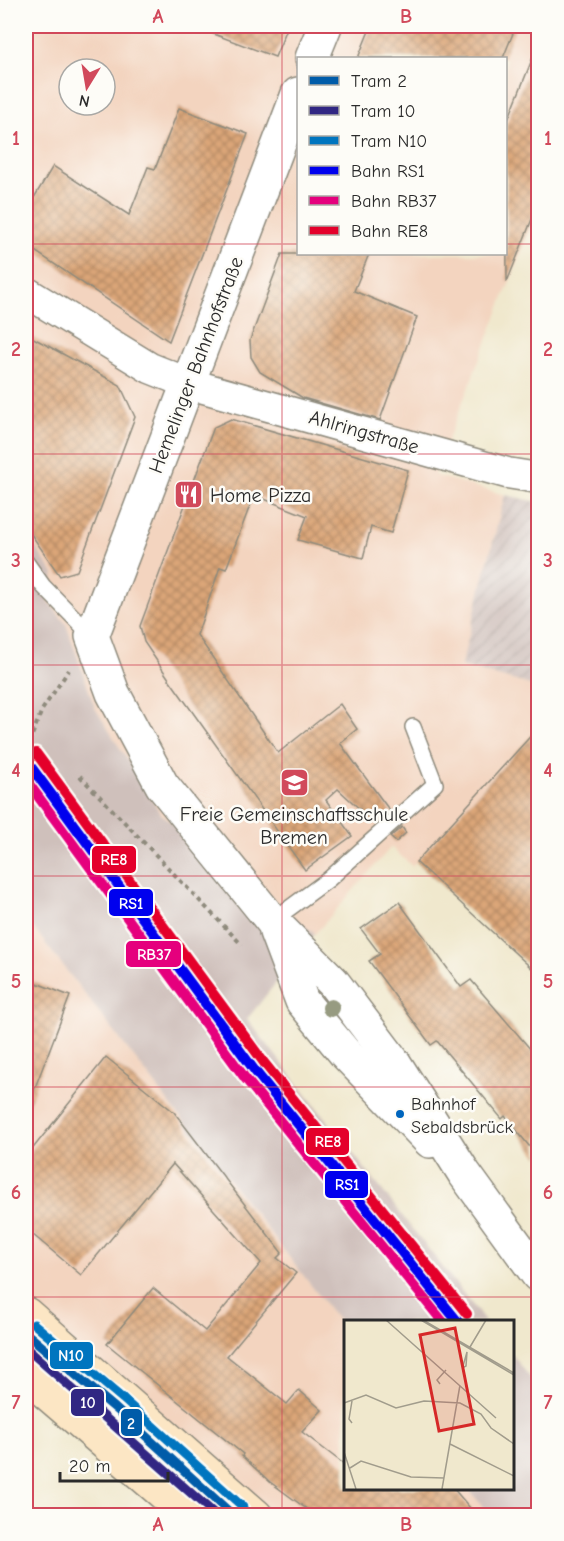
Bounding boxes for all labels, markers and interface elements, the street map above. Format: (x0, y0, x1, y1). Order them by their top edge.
text: A (152, 5, 164, 28)
text: B (400, 5, 412, 28)
north arrow (57, 57, 117, 117)
legend (297, 57, 507, 255)
text: Tram 2 (351, 71, 407, 92)
text: N (77, 91, 91, 111)
text: Tram 10 (351, 101, 415, 122)
text: 1 (12, 127, 20, 150)
text: 1 (544, 127, 552, 150)
text: Tram N10 (351, 131, 427, 152)
text: Bahn RS1 (351, 161, 425, 182)
text: Bahn RB37 (351, 191, 437, 212)
text: Bahn RE8 (351, 221, 428, 242)
street label: Hemelinger Bahnhofstraße (144, 254, 248, 476)
text: 2 (11, 338, 21, 361)
text: 2 (543, 338, 553, 361)
street label: Ahlringstraße (306, 405, 422, 459)
restaurant icon: Home Pizza (173, 479, 205, 511)
place label: Home Pizza (210, 484, 311, 507)
text: 3 (11, 549, 21, 572)
text: 3 (543, 549, 553, 572)
text: 4 (11, 759, 21, 782)
text: 4 (543, 759, 553, 782)
school or university icon: Freie Gemeinschaftsschule Bremen (278, 767, 310, 799)
place label: Freie Gemeinschaftsschule Bremen (180, 803, 408, 849)
line badge: RE8 (91, 845, 137, 874)
text: RE8 (100, 851, 128, 869)
line badge: RS1 (108, 888, 154, 917)
text: RS1 (119, 895, 143, 913)
line badge: RB37 (125, 940, 182, 968)
text: RB37 (137, 946, 172, 964)
text: 5 (11, 970, 21, 993)
text: 5 (543, 970, 553, 993)
place label: Bahnhof Sebaldsbrück (411, 1094, 513, 1138)
marker: Bahnhof Sebaldsbrück (394, 1108, 406, 1120)
line badge: RE8 (305, 1127, 350, 1156)
text: RE8 (314, 1133, 342, 1151)
line badge: RS1 (324, 1170, 369, 1199)
text: RS1 (335, 1176, 359, 1194)
text: 6 (11, 1181, 21, 1204)
text: 6 (543, 1181, 553, 1204)
inset map (344, 1320, 513, 1490)
line badge: N10 (49, 1341, 94, 1370)
text: N10 (58, 1347, 84, 1365)
line badge: 10 (70, 1388, 105, 1417)
text: 7 (12, 1391, 21, 1414)
text: 7 (544, 1391, 553, 1414)
text: 10 (80, 1394, 96, 1412)
line badge: 2 (120, 1408, 143, 1437)
text: 2 (127, 1415, 135, 1433)
scale bar (60, 1445, 168, 1483)
text: 20 m (69, 1456, 110, 1477)
text: A (152, 1513, 164, 1536)
text: B (400, 1513, 412, 1536)

